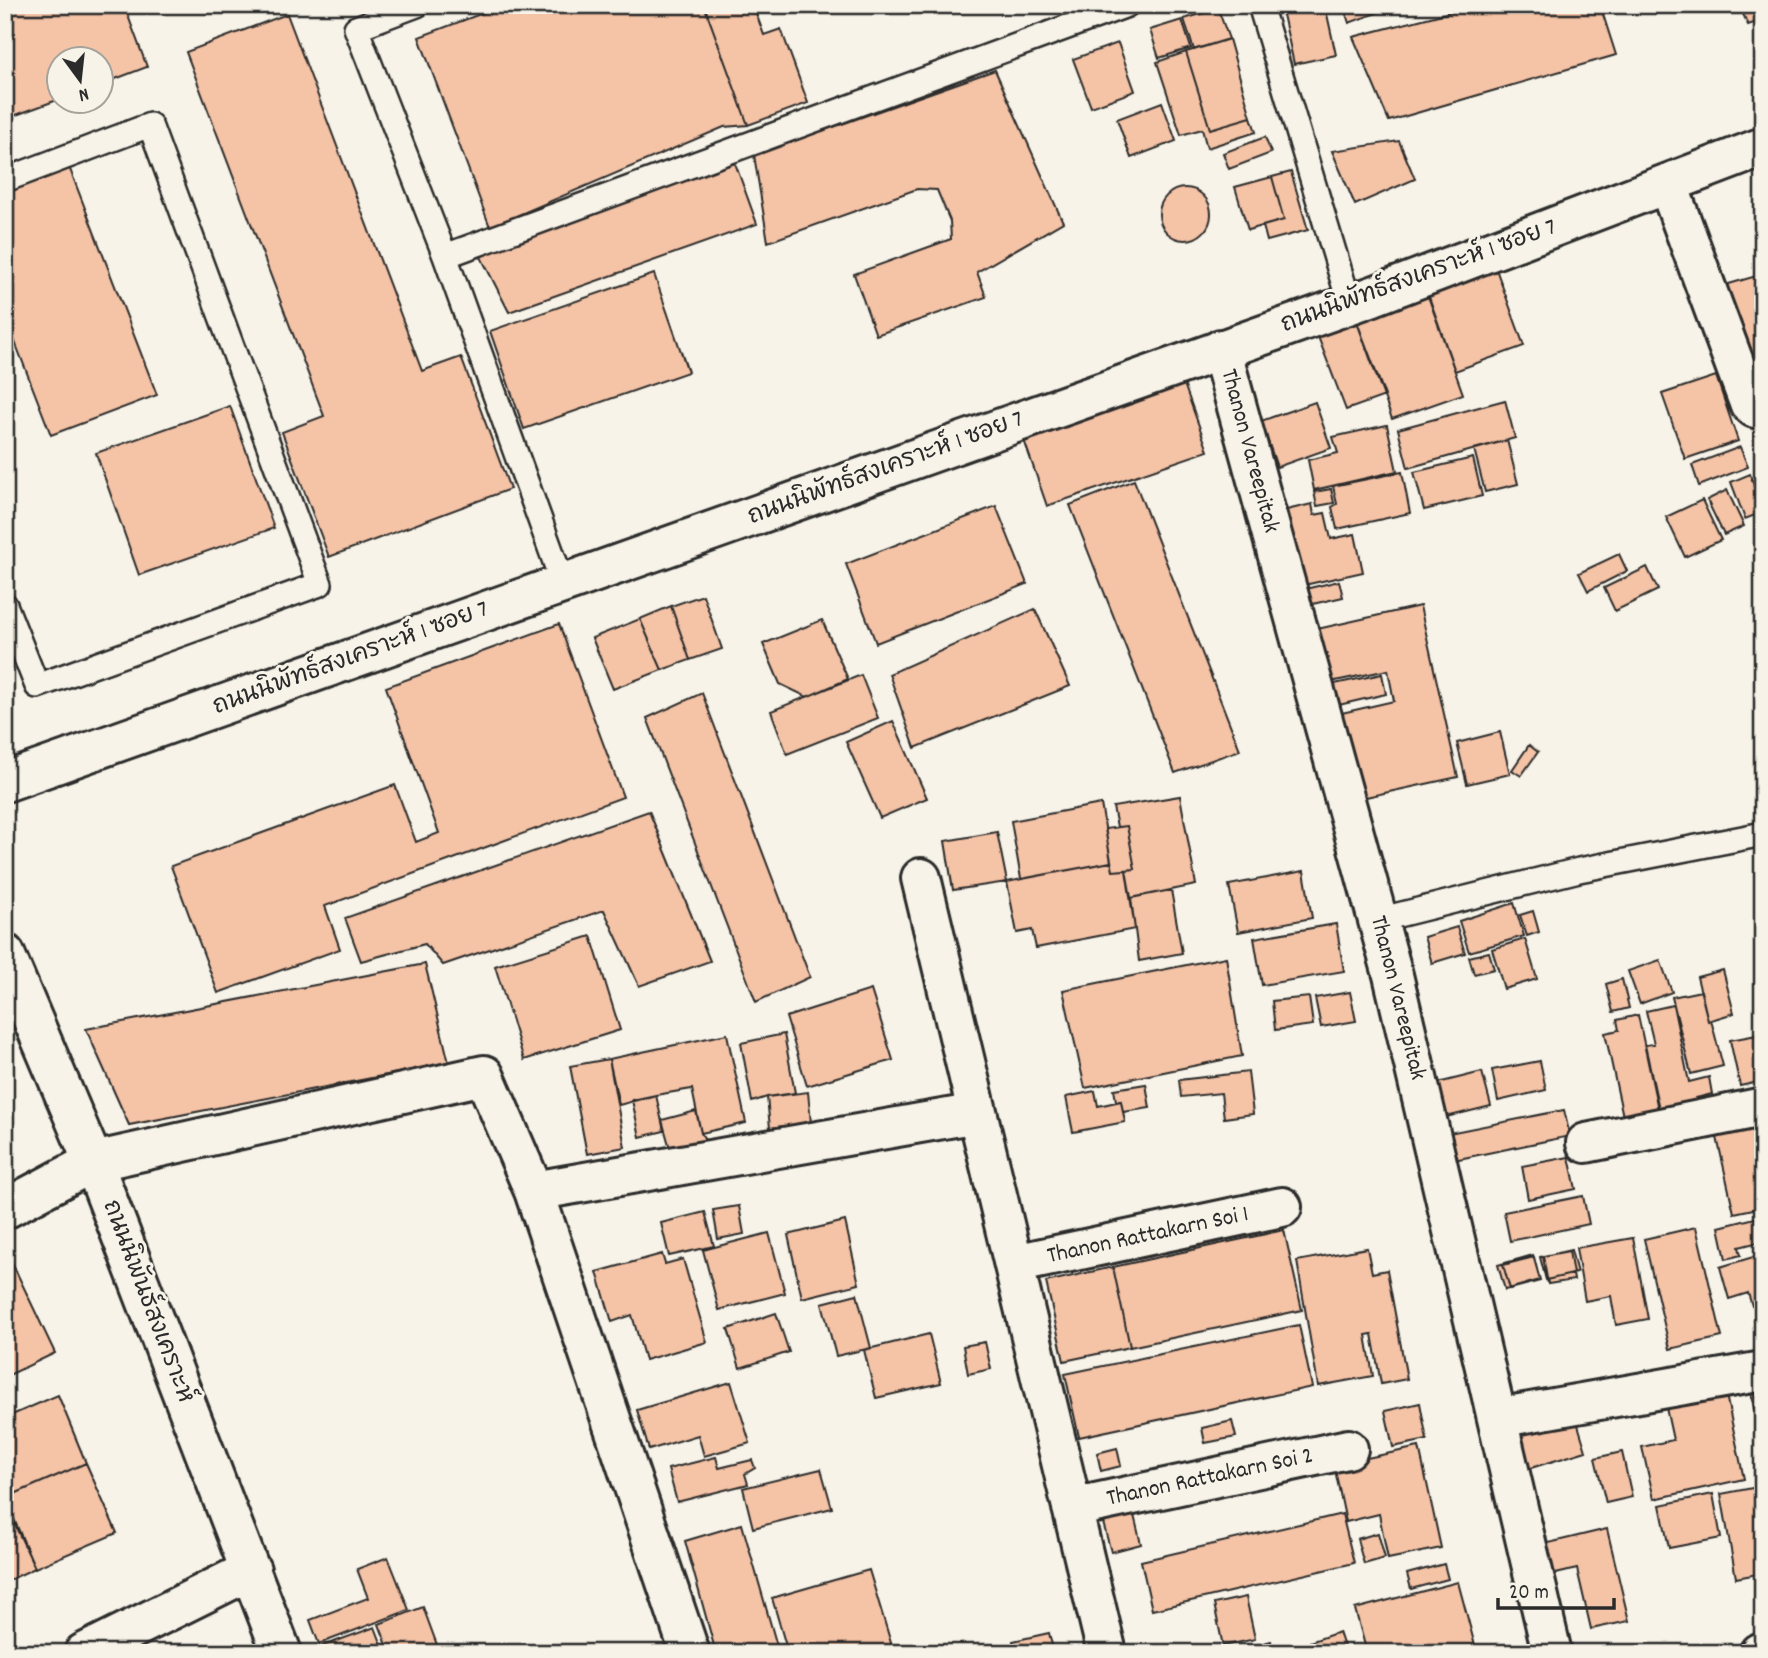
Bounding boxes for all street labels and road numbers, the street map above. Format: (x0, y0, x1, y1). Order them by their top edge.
street label: ถนนนิพัทธ์สงเคราะห์ 1 ซอย 7 (1276, 209, 1561, 343)
street label: Thanon Vareepitak (1211, 365, 1287, 537)
street label: ถนนนิพัทธ์สงเคราะห์ 1 ซอย 7 (743, 401, 1028, 535)
street label: ถนนนิพัทธ์สงเคราะห์ 1 ซอย 7 (208, 591, 493, 725)
street label: Thanon Vareepitak (1360, 912, 1434, 1084)
street label: ถนนนิพันธ์สงเคราะห์ (93, 1195, 203, 1409)
street label: Thanon Rattakarn Soi 1 (1044, 1198, 1252, 1274)
street label: Thanon Rattakarn Soi 2 (1104, 1440, 1316, 1516)

